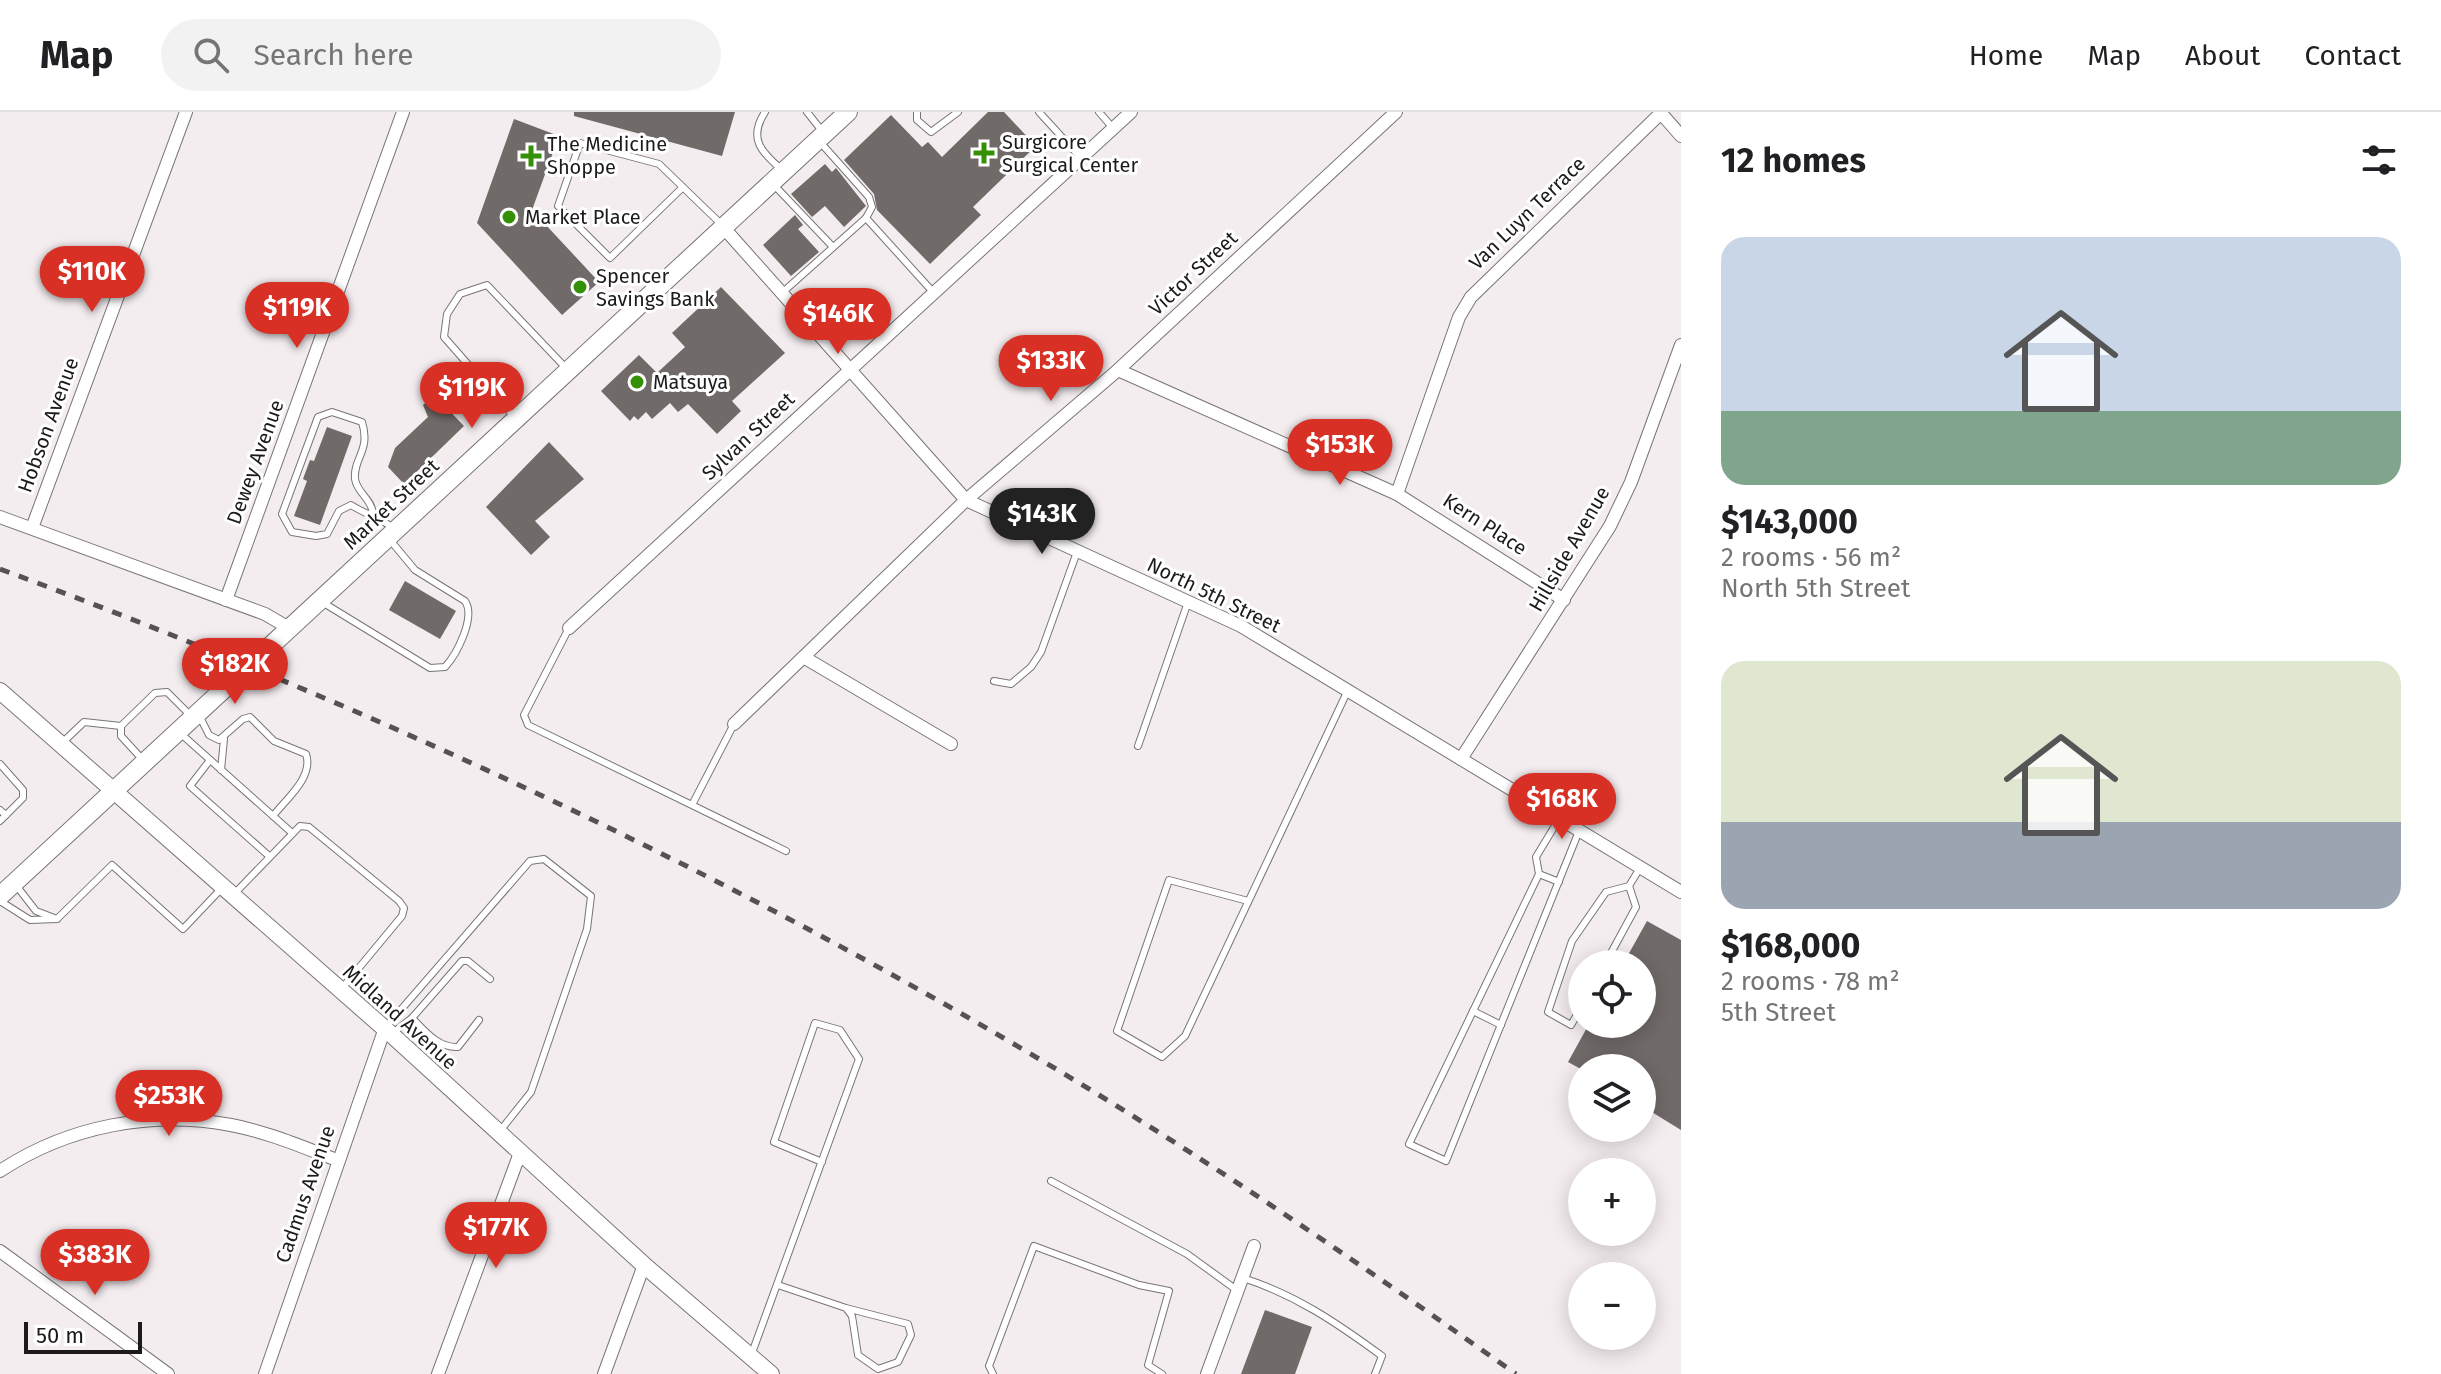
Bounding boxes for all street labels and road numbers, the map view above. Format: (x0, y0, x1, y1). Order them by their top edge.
street label: Van Luyn Terrace (1464, 152, 1590, 274)
street label: Victor Street (1144, 225, 1243, 320)
street label: Hobson Avenue (13, 354, 83, 496)
street label: Sylvan Street (697, 386, 800, 485)
street label: Dewey Avenue (221, 397, 289, 527)
street label: Market Street (338, 453, 444, 554)
street label: Hillside Avenue (1523, 482, 1615, 616)
street label: Kern Place (1439, 488, 1531, 560)
street label: North 5th Street (1143, 552, 1285, 638)
street label: Midland Avenue (338, 960, 462, 1074)
street label: Cadmus Avenue (270, 1122, 340, 1266)

